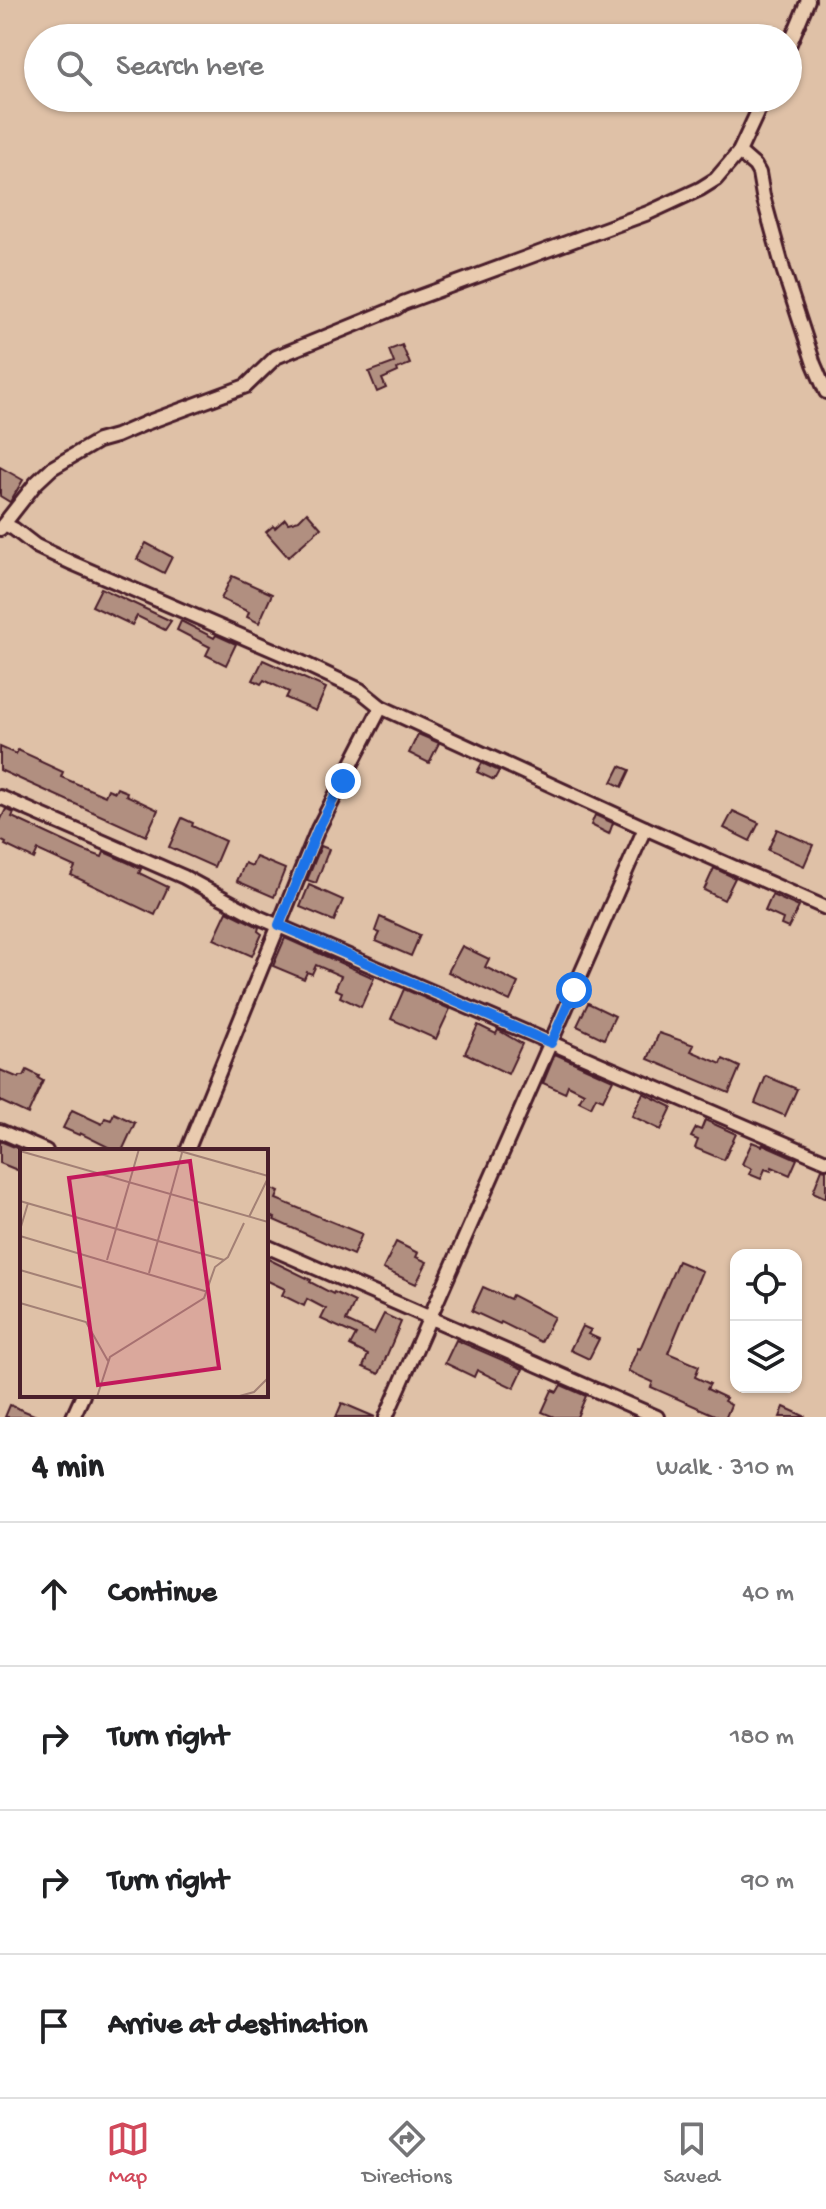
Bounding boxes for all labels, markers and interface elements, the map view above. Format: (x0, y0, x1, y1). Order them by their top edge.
search box (24, 24, 802, 112)
icon: search (52, 46, 96, 90)
text: Search here (116, 51, 264, 86)
route end (325, 763, 361, 799)
route start (556, 972, 592, 1008)
inset map (20, 1149, 268, 1397)
map controls (730, 1249, 802, 1393)
button: locate (730, 1249, 802, 1321)
button: layers (730, 1321, 802, 1393)
text: 4 min (32, 1449, 104, 1489)
text: Walk · 310 m (656, 1454, 794, 1485)
icon: ahead (32, 1572, 76, 1616)
text: Continue (108, 1577, 217, 1612)
text: 40 m (742, 1579, 794, 1610)
icon: right (32, 1716, 76, 1760)
text: Turn right (108, 1721, 228, 1756)
text: 180 m (730, 1723, 794, 1754)
icon: right (32, 1860, 76, 1904)
text: Turn right (108, 1865, 228, 1900)
text: 90 m (742, 1867, 794, 1898)
icon: arrive (32, 2004, 76, 2048)
text: Arrive at destination (108, 2009, 368, 2044)
tab: Map (106, 2117, 150, 2191)
tab: Directions (362, 2117, 452, 2191)
tab: Saved (664, 2117, 720, 2191)

